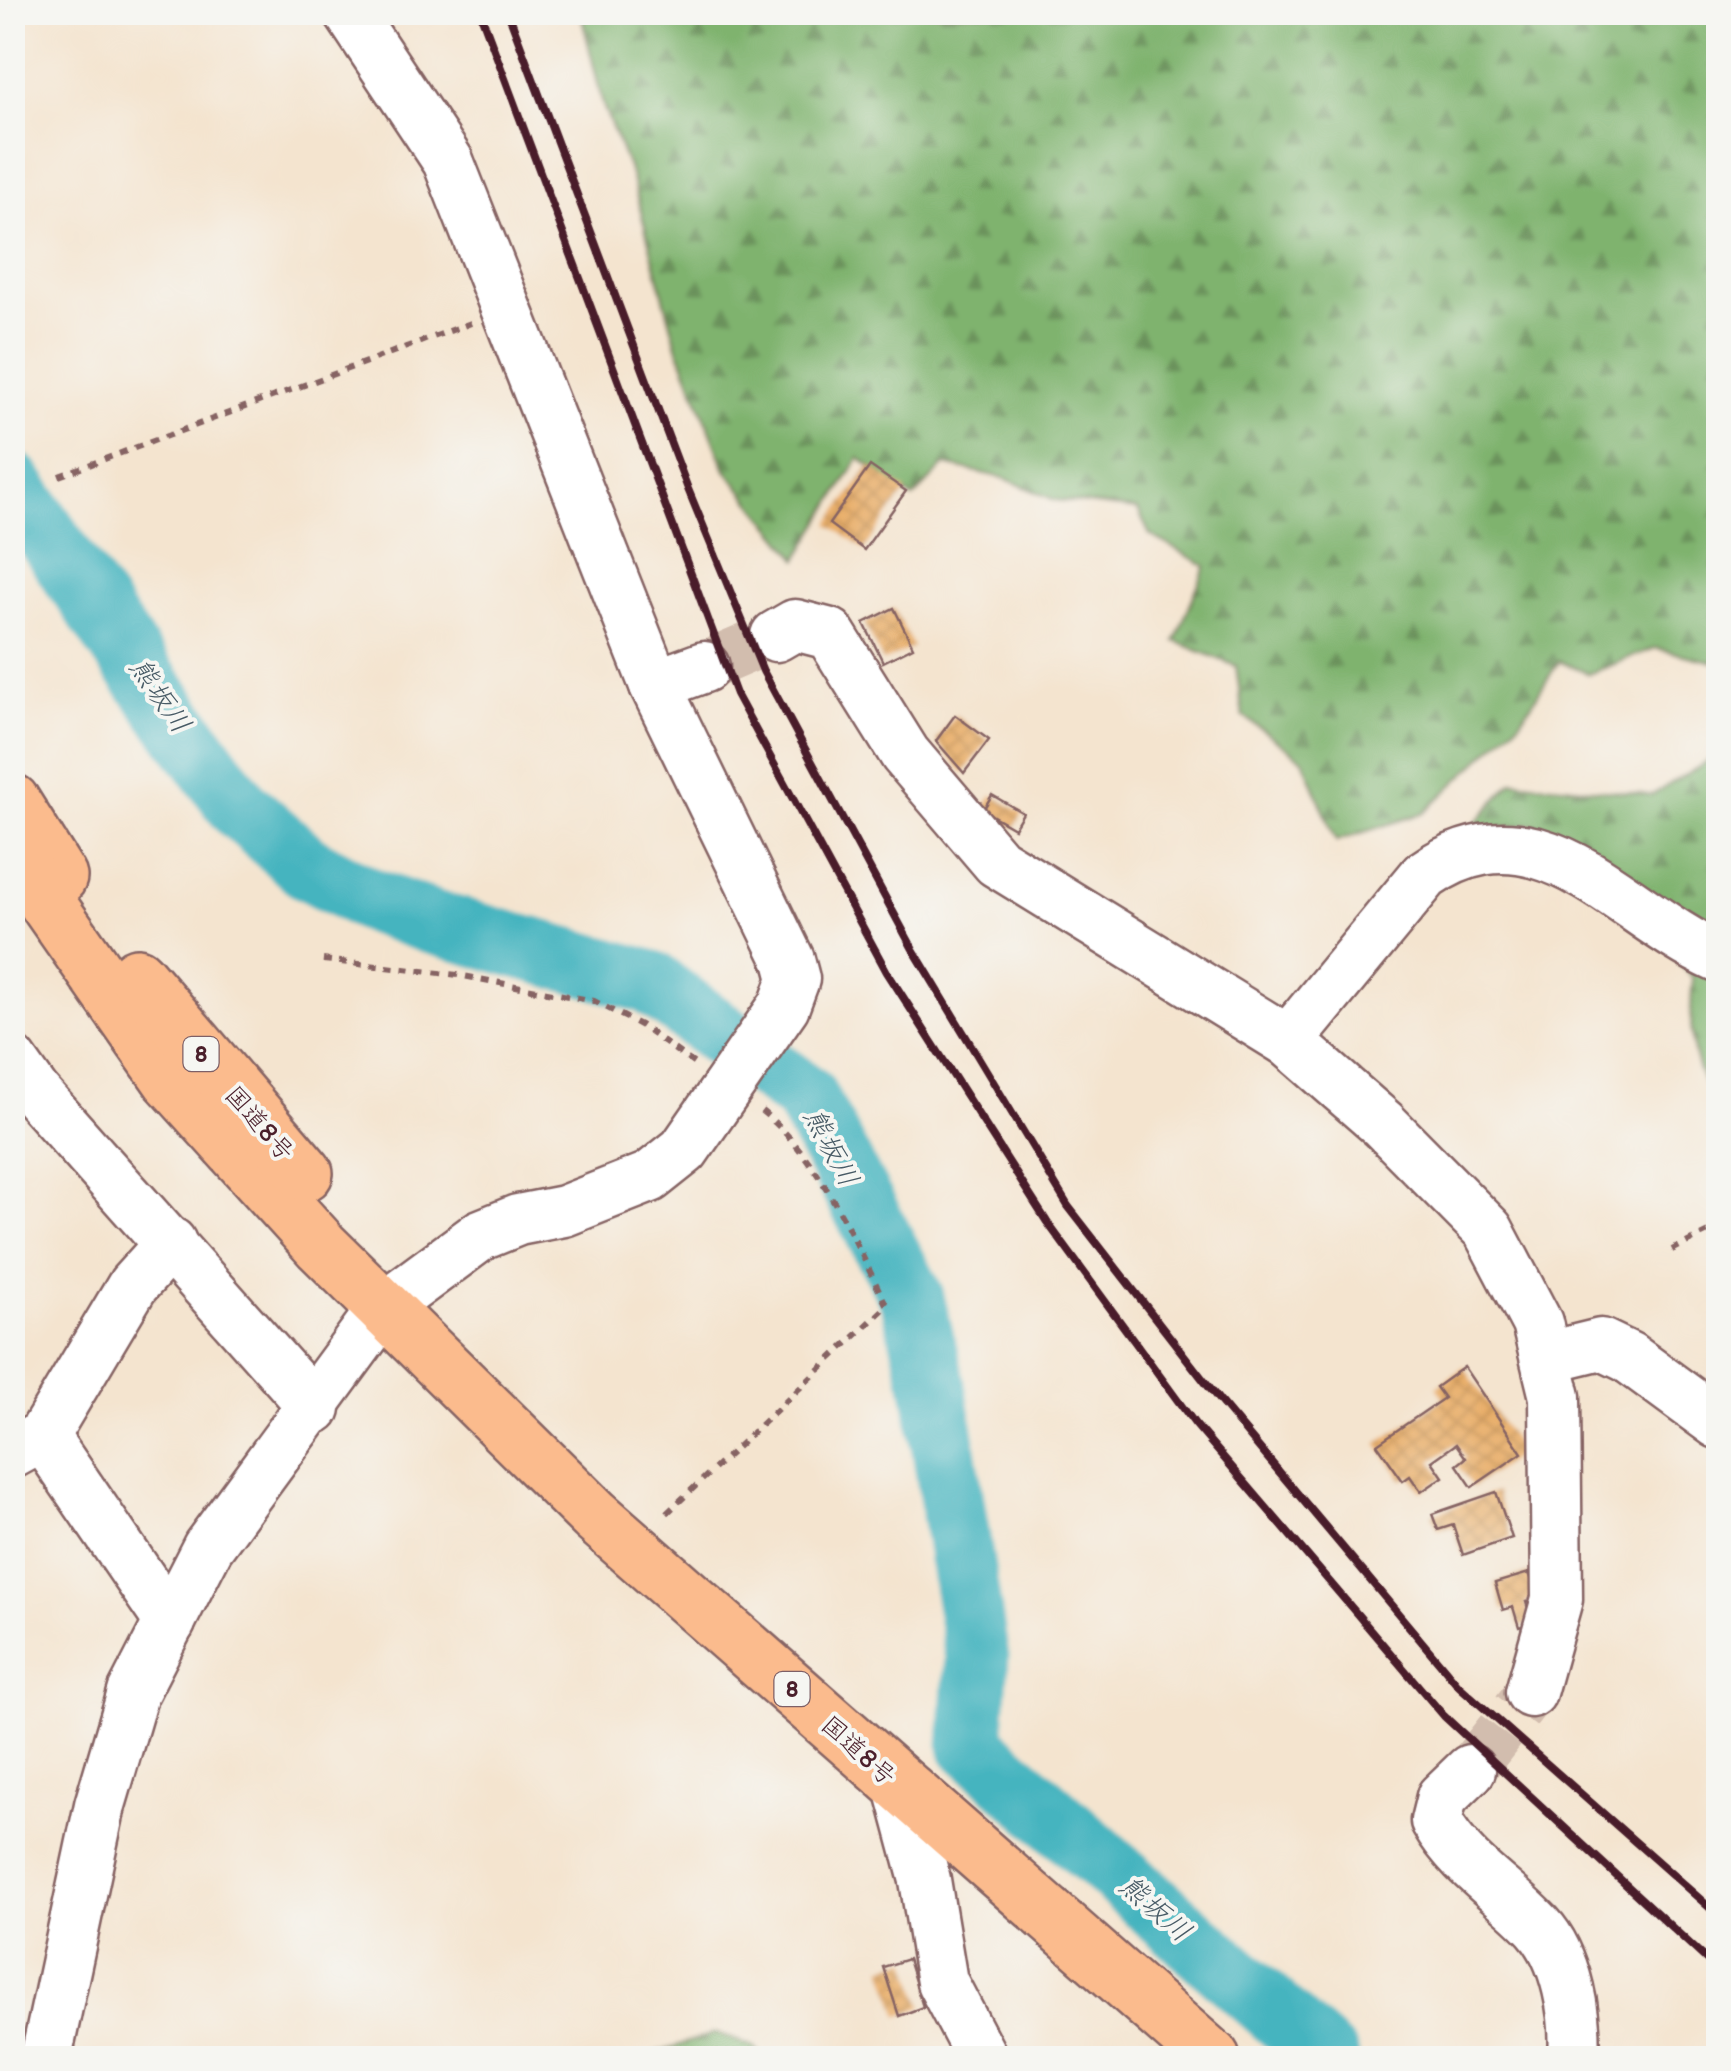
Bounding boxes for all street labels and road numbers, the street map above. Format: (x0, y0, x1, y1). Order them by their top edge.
road number: 8 (184, 1037, 218, 1071)
street label: 国道8号 (218, 1080, 300, 1168)
road number: 8 (774, 1672, 810, 1706)
street label: 国道8号 (814, 1710, 902, 1793)

